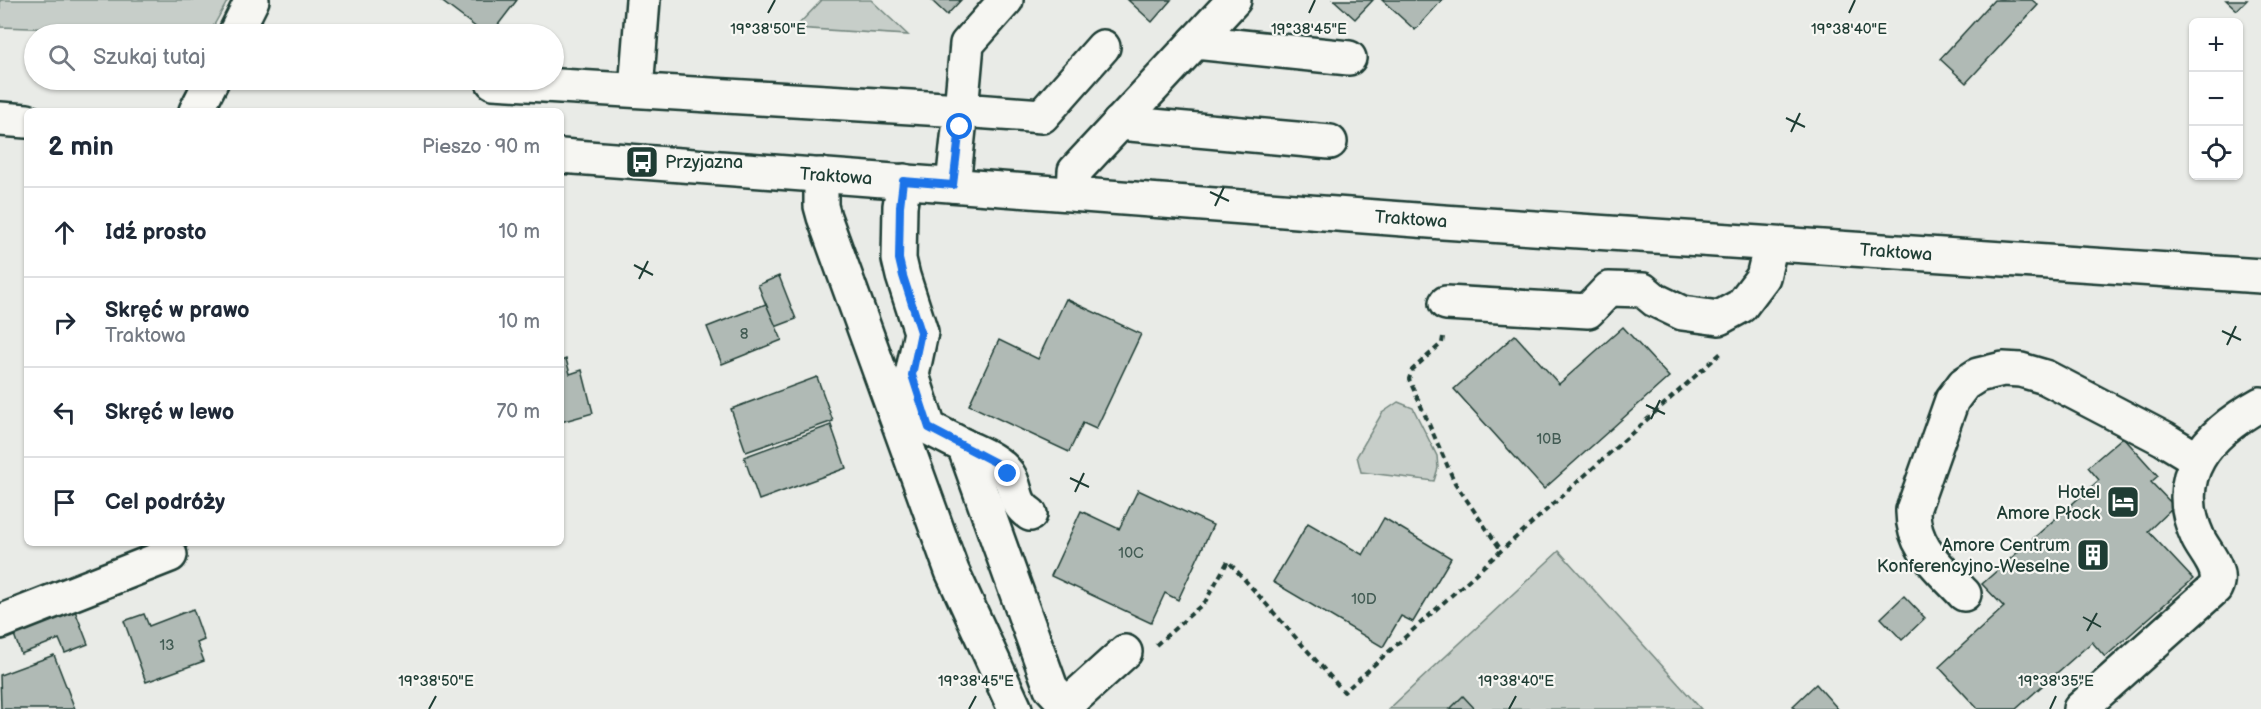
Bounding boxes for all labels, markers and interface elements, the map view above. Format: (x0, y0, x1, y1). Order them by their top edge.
map controls (2189, 18, 2243, 180)
button: + (2189, 18, 2243, 72)
text: 19°38'50"E (730, 20, 806, 39)
text: 19°38'45"E (1271, 20, 1347, 39)
text: 19°38'40"E (1811, 20, 1887, 39)
search box (24, 24, 564, 90)
icon: search (45, 41, 78, 74)
text: Szukaj tutaj (93, 44, 206, 71)
button: − (2189, 72, 2243, 126)
route start (946, 113, 972, 139)
button: locate (2189, 126, 2243, 180)
text: 2 min (48, 132, 114, 163)
text: Pieszo · 90 m (422, 135, 540, 159)
bus stop icon: Przyjazna (624, 144, 660, 180)
place label: Przyjazna (665, 152, 743, 173)
street label: Traktowa (799, 163, 873, 190)
street label: Traktowa (1374, 206, 1448, 233)
icon: ahead (48, 216, 81, 249)
text: Idź prosto (105, 219, 207, 246)
text: 10 m (499, 220, 540, 244)
street label: Traktowa (1859, 239, 1933, 266)
text: Skręć w prawo (105, 297, 250, 324)
icon: right (48, 306, 81, 339)
text: 10 m (499, 310, 540, 334)
text: Traktowa (105, 324, 186, 348)
house number: 8 (740, 325, 749, 344)
icon: left (48, 396, 81, 429)
text: Skręć w lewo (105, 399, 234, 426)
text: 70 m (496, 400, 540, 424)
house number: 10B (1537, 430, 1561, 449)
route end (994, 460, 1020, 486)
place label: Hotel Amore Płock (1997, 482, 2100, 524)
hotel icon: Hotel Amore Płock (2105, 484, 2141, 520)
icon: arrive (48, 486, 81, 519)
text: Cel podróży (105, 489, 225, 516)
place label: Amore Centrum Konferencyjno-Weselne (1877, 535, 2070, 577)
building icon: Amore Centrum Konferencyjno-Weselne (2075, 537, 2111, 573)
house number: 10C (1118, 544, 1144, 563)
house number: 10D (1351, 590, 1377, 609)
house number: 13 (159, 636, 175, 655)
text: 19°38'50"E (398, 672, 474, 691)
text: 19°38'45"E (938, 672, 1014, 691)
text: 19°38'40"E (1478, 672, 1554, 691)
text: 19°38'35"E (2018, 672, 2094, 691)

